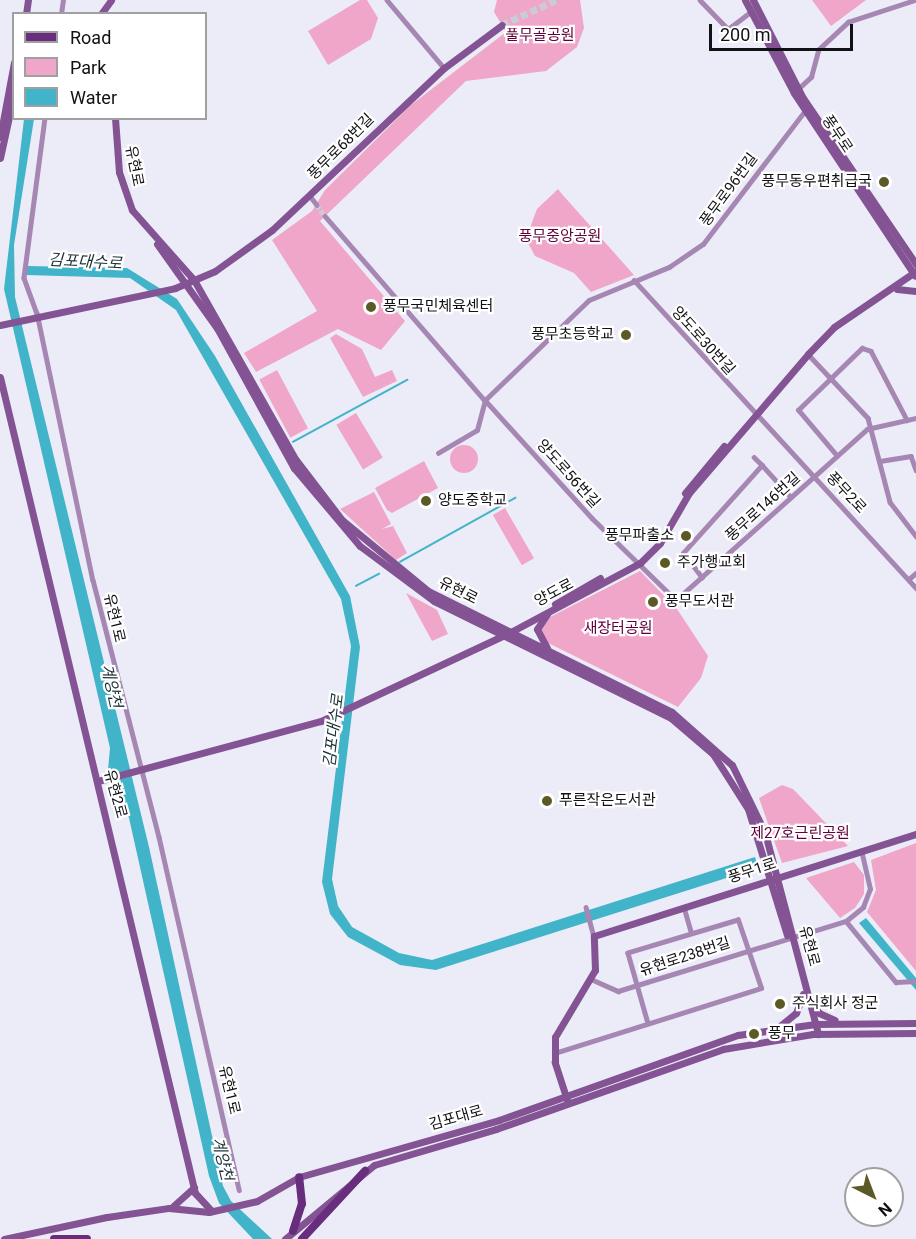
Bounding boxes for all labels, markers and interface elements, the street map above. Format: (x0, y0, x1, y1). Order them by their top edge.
legend (12, 12, 207, 120)
scale bar (712, 12, 856, 50)
text: 200 m (720, 24, 771, 45)
text: Road (70, 27, 111, 48)
park label: 풀무골공원 (506, 27, 574, 45)
text: Park (70, 57, 106, 78)
text: Water (70, 87, 117, 108)
street label: 풍무로68번길 (304, 110, 378, 184)
street label: 풍무로 (818, 112, 856, 156)
street label: 유현로 (121, 144, 147, 188)
street label: 풍무로96번길 (696, 150, 762, 230)
place label: 풍무동우편취급국 (762, 173, 872, 191)
marker: 풍무동우편취급국 (877, 175, 891, 189)
park label: 풍무중앙공원 (519, 228, 601, 246)
water label: 김포대수로 (48, 250, 122, 274)
place label: 풍무국민체육센터 (383, 298, 493, 316)
marker: 풍무국민체육센터 (364, 300, 378, 314)
street label: 양도로30번길 (668, 303, 738, 379)
place label: 풍무초등학교 (531, 326, 614, 344)
marker: 풍무초등학교 (619, 328, 633, 342)
street label: 양도로56번길 (533, 436, 603, 512)
street label: 풍무로146번길 (722, 469, 804, 545)
street label: 풍무2로 (822, 469, 870, 517)
place label: 양도중학교 (438, 492, 507, 510)
marker: 양도중학교 (419, 494, 433, 508)
place label: 풍무파출소 (605, 527, 674, 545)
marker: 풍무파출소 (679, 529, 693, 543)
place label: 주가행교회 (677, 554, 746, 572)
marker: 주가행교회 (658, 556, 672, 570)
street label: 유현로 (435, 574, 481, 608)
street label: 양도로 (531, 575, 577, 611)
street label: 유현1로 (100, 592, 128, 644)
place label: 풍무도서관 (665, 593, 734, 611)
marker: 풍무도서관 (646, 595, 660, 609)
park label: 새장터공원 (584, 620, 652, 638)
water label: 계양천 (97, 662, 125, 710)
water label: 김포대수로 (320, 693, 348, 769)
street label: 유현2로 (100, 768, 130, 820)
place label: 푸른작은도서관 (559, 792, 656, 810)
marker: 푸른작은도서관 (540, 794, 554, 808)
park label: 제27호근린공원 (750, 825, 850, 843)
street label: 풍무1로 (726, 855, 778, 887)
street label: 유현로 (795, 924, 823, 968)
street label: 유현로238번길 (637, 934, 733, 980)
place label: 주식회사 정군 (792, 995, 879, 1013)
marker: 주식회사 정군 (773, 997, 787, 1011)
marker: 풍무 (745, 1025, 763, 1043)
place label: 풍무 (768, 1025, 796, 1043)
street label: 유현1로 (215, 1064, 243, 1116)
street label: 김포대로 (427, 1102, 485, 1134)
water label: 계양천 (207, 1135, 237, 1183)
north arrow (844, 1167, 904, 1227)
text: N (874, 1198, 896, 1220)

